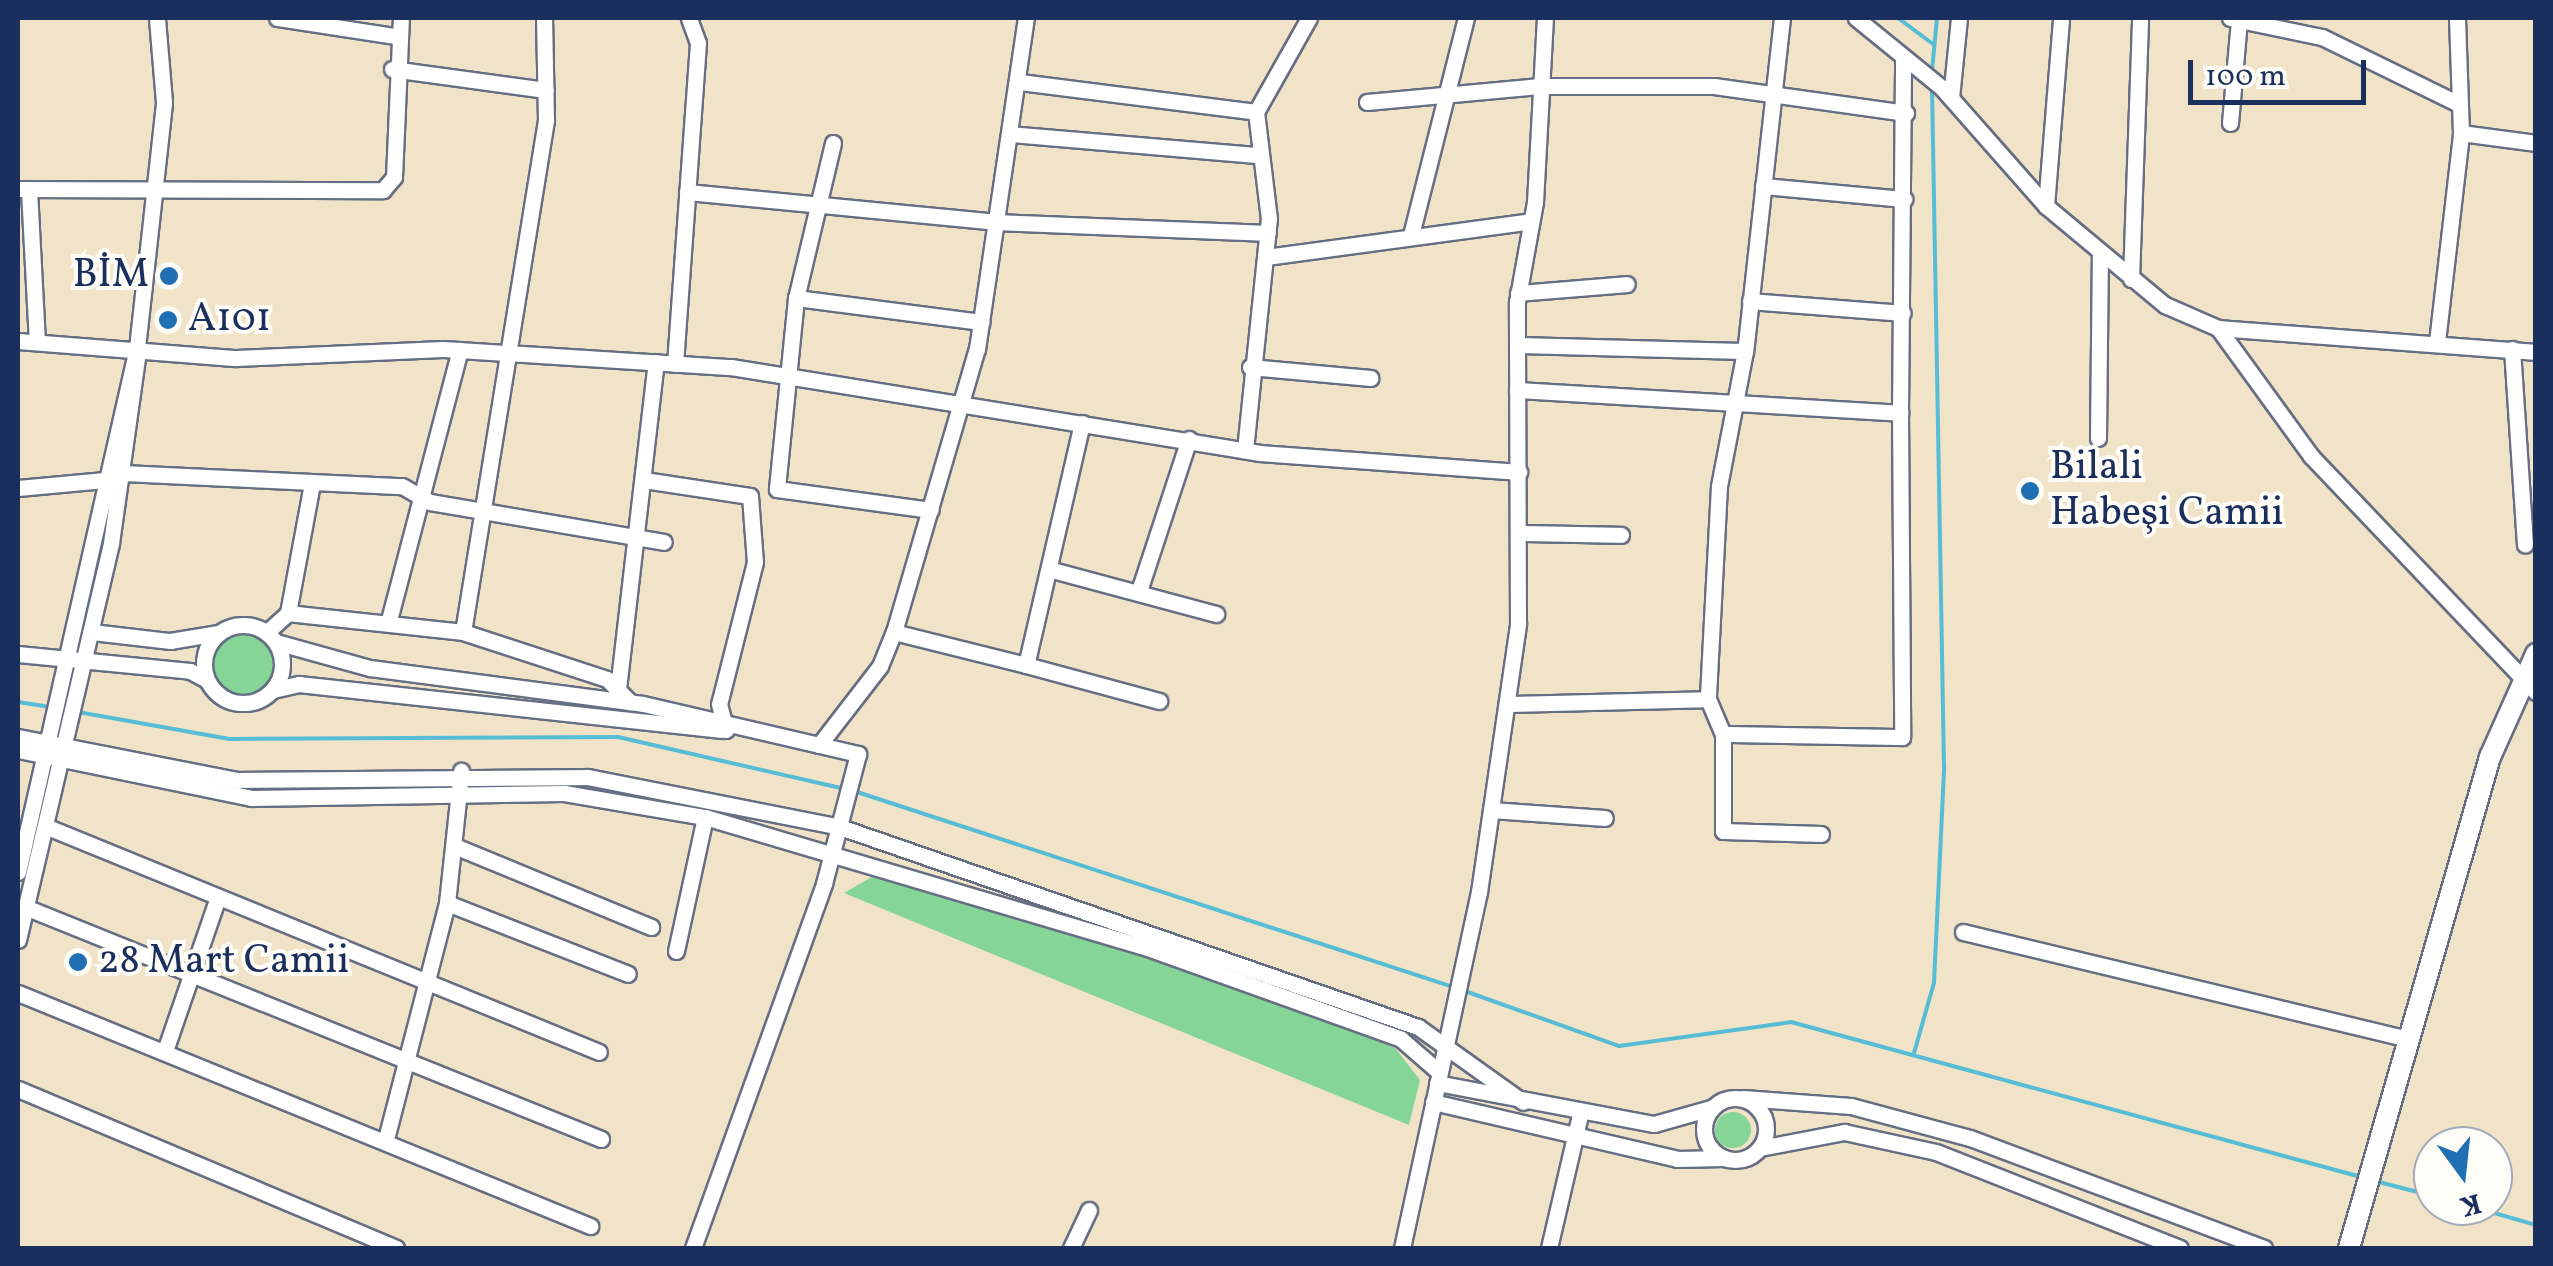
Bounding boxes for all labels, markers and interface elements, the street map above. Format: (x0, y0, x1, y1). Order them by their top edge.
scale bar (2193, 40, 2370, 102)
text: 100 m (2205, 56, 2286, 98)
place label: BİM (73, 252, 149, 300)
marker: BİM (158, 265, 180, 287)
place label: A101 (188, 296, 271, 344)
marker: A101 (157, 309, 179, 331)
place label: Bilali Habeşi Camii (2050, 444, 2284, 538)
marker: Bilali Habeşi Camii (2019, 480, 2041, 502)
place label: 28 Mart Camii (98, 938, 349, 986)
marker: 28 Mart Camii (67, 951, 89, 973)
north arrow (2413, 1126, 2513, 1226)
text: K (2456, 1182, 2485, 1225)

